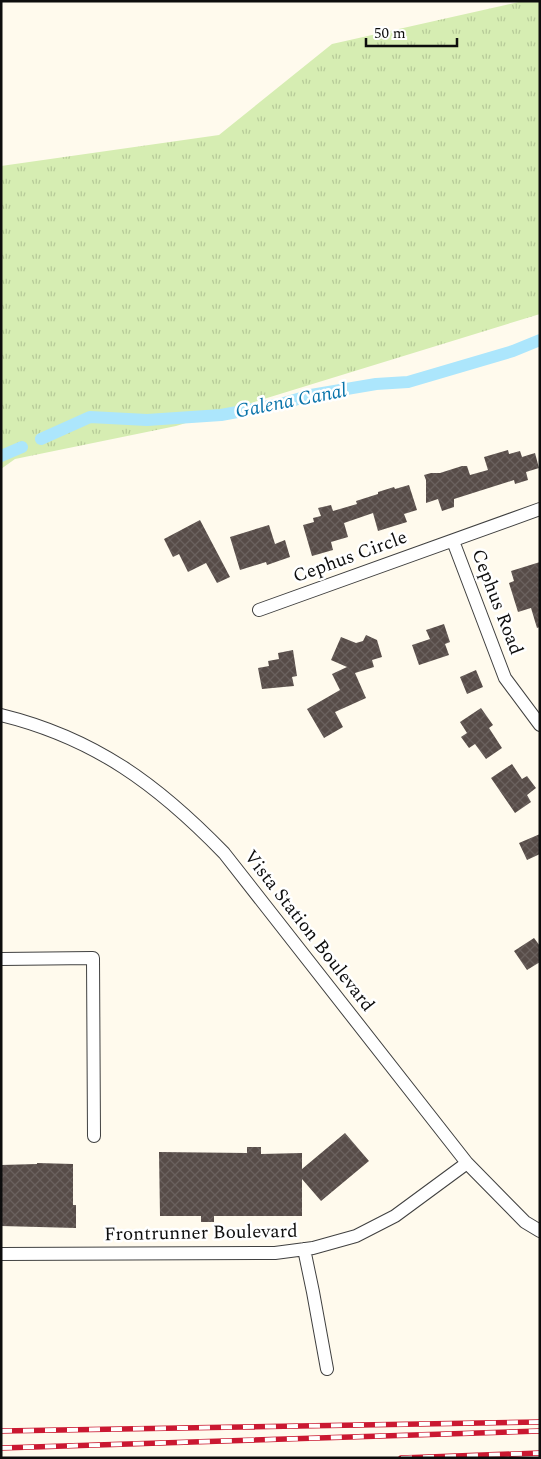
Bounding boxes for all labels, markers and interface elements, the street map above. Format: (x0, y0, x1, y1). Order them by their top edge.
scale bar (366, 15, 457, 47)
text: 50 m (374, 22, 406, 45)
water label: Galena Canal (233, 375, 349, 427)
street label: Cephus Circle (289, 523, 411, 591)
street label: Cephus Road (464, 545, 530, 659)
street label: Vista Station Boulevard (236, 844, 382, 1018)
street label: Frontrunner Boulevard (104, 1217, 298, 1249)

